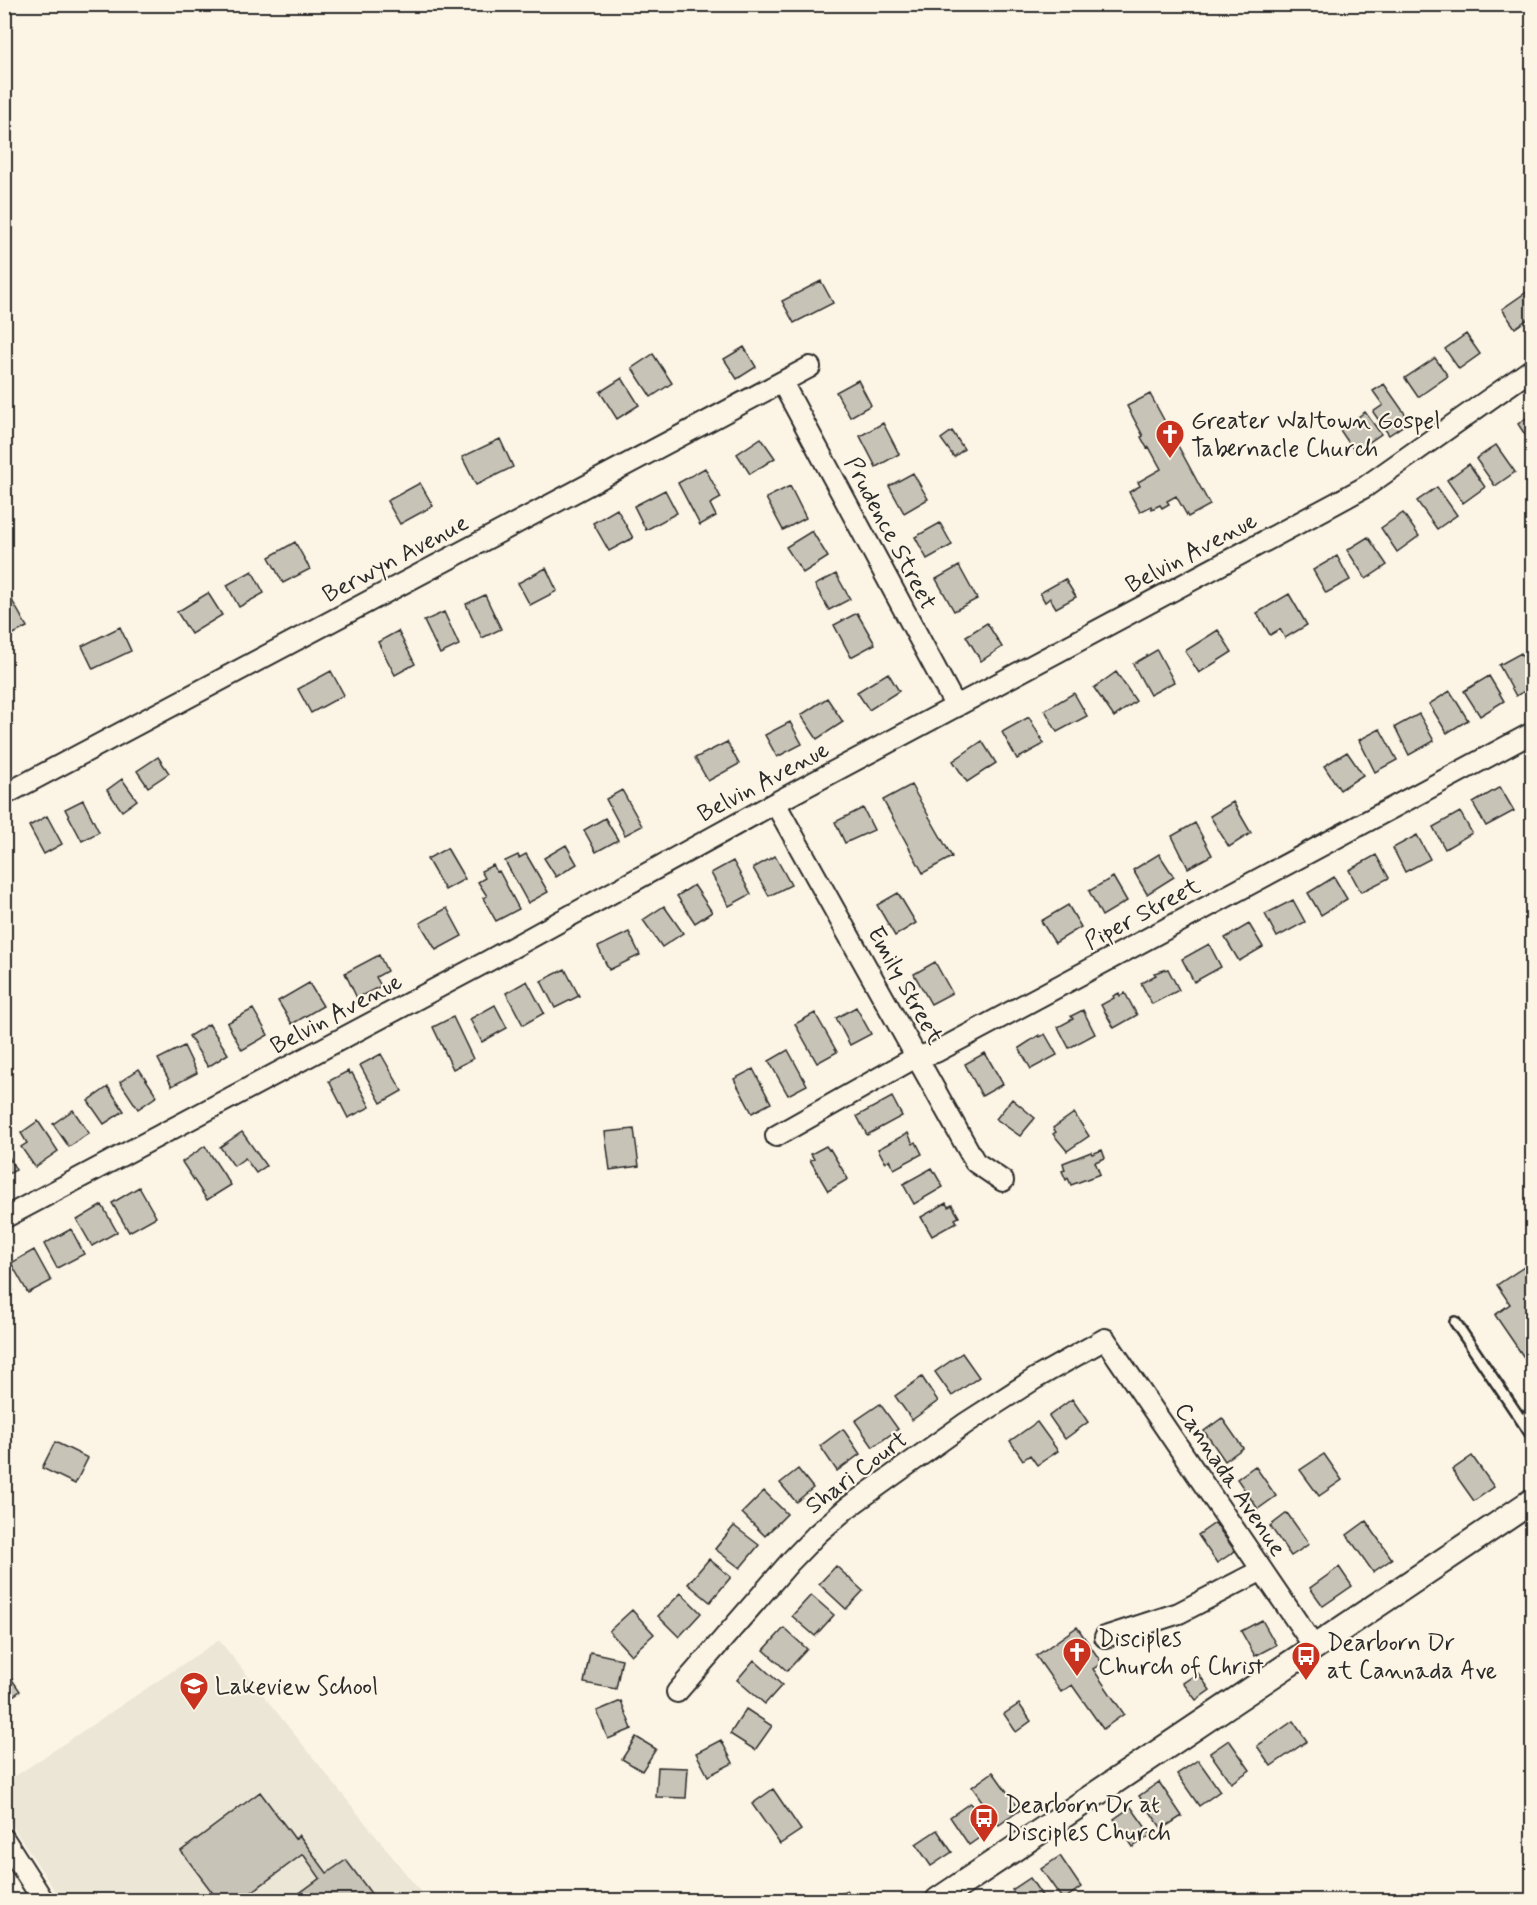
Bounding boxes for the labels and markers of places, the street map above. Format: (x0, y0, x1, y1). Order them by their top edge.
place label: Greater Waltown Gospel Tabernacle Church (1191, 406, 1440, 465)
church icon: Greater Waltown Gospel Tabernacle Church (1154, 418, 1186, 460)
place label: Disciples Church of Christ (1098, 1624, 1264, 1683)
place label: Dearborn Dr at Cannada Ave (1327, 1628, 1497, 1687)
church icon: Disciples Church of Christ (1061, 1636, 1093, 1678)
bus stop icon: Dearborn Dr at Cannada Ave (1290, 1640, 1322, 1682)
school or university icon: Lakeview School (178, 1670, 210, 1712)
place label: Lakeview School (215, 1672, 378, 1703)
place label: Dearborn Dr at Disciples Church (1005, 1790, 1171, 1849)
bus stop icon: Dearborn Dr at Disciples Church (968, 1802, 1000, 1844)

